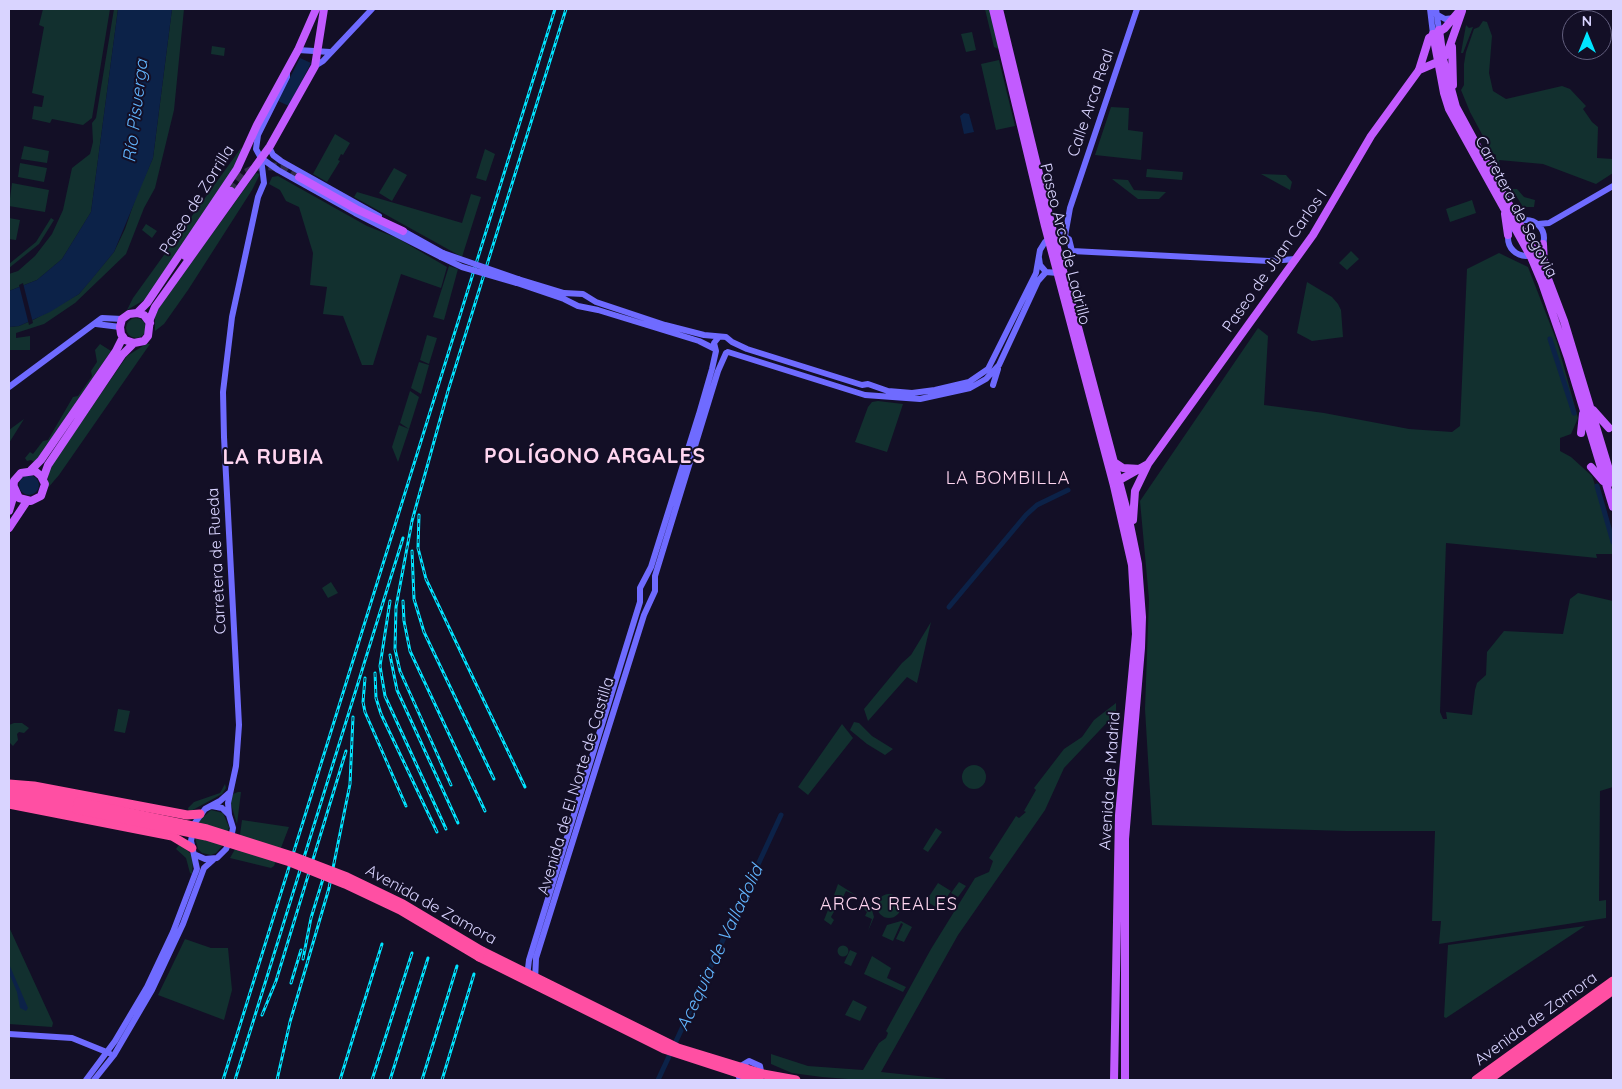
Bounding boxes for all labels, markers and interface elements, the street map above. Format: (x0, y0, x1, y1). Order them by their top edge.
north arrow (1562, 10, 1612, 60)
text: N (1582, 12, 1592, 30)
street label: Calle Arca Real (1064, 47, 1118, 159)
water label: Río Pisuerga (119, 58, 153, 164)
street label: Carretera de Segovia (1471, 133, 1561, 281)
street label: Paseo de Zorrilla (156, 142, 238, 258)
street label: Paseo Arco de Ladrillo (1036, 161, 1094, 327)
street label: Paseo de Juan Carlos I (1218, 186, 1332, 336)
district label: POLÍGONO ARGALES (482, 444, 708, 470)
district label: LA RUBIA (221, 445, 325, 471)
district label: LA BOMBILLA (944, 468, 1072, 490)
street label: Carretera de Rueda (204, 487, 230, 635)
street label: Avenida de El Norte de Castilla (534, 675, 618, 897)
street label: Avenida de Madrid (1096, 711, 1124, 851)
street label: Avenida de Zamora (362, 861, 500, 949)
water label: Acequia de Valladolid (672, 862, 768, 1034)
district label: ARCAS REALES (819, 894, 959, 916)
street label: Avenida de Zamora (1471, 968, 1601, 1070)

